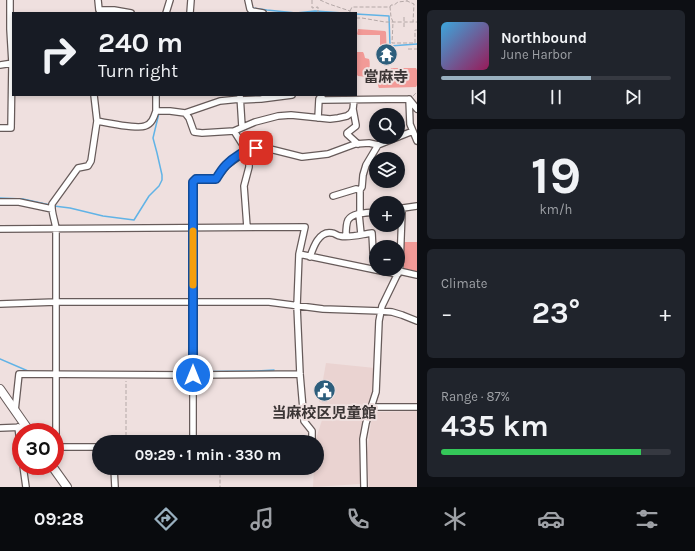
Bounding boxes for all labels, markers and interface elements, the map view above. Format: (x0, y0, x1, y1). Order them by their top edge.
text: 240 m (98, 26, 183, 59)
icon: right (32, 28, 84, 80)
text: Northbound (501, 29, 587, 47)
temple icon: 當麻寺 (373, 41, 399, 67)
text: June Harbor (501, 47, 572, 62)
text: Turn right (98, 60, 178, 82)
place label: 當麻寺 (363, 68, 409, 86)
icon: previous (468, 86, 490, 108)
icon: pause (545, 86, 567, 108)
icon: next (622, 86, 644, 108)
map controls (369, 108, 405, 276)
button: search (369, 108, 405, 144)
pin (239, 131, 273, 165)
icon: arrive (245, 137, 267, 159)
text: 19 (531, 145, 581, 206)
button: layers (369, 152, 405, 188)
button: + (369, 196, 405, 232)
text: km/h (540, 202, 572, 217)
button: − (369, 240, 405, 276)
text: Climate (441, 276, 487, 291)
text: 23° (532, 295, 580, 331)
text: − (441, 301, 453, 327)
text: + (659, 301, 671, 327)
position arrow (172, 354, 214, 396)
public building icon: 当麻校区児童館 (311, 377, 337, 403)
text: Range · 87% (441, 389, 510, 404)
place label: 当麻校区児童館 (271, 404, 377, 422)
text: 435 km (441, 408, 549, 444)
speed limit sign: 30 (12, 423, 64, 475)
text: 09:29 · 1 min · 330 m (135, 446, 281, 464)
icon: directions (152, 505, 180, 533)
icon: music (248, 505, 276, 533)
icon: phone (344, 505, 372, 533)
icon: climate (441, 505, 469, 533)
icon: car (537, 505, 565, 533)
icon: filters (633, 505, 661, 533)
text: 09:28 (34, 508, 84, 530)

